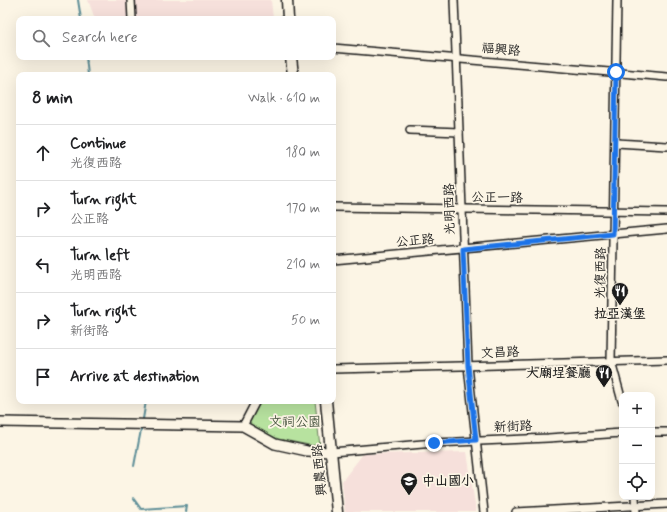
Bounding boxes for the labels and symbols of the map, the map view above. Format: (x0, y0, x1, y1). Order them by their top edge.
street label: 福興路 (481, 40, 521, 60)
route start (607, 63, 625, 81)
street label: 光明西路 (441, 183, 459, 235)
street label: 公正一路 (471, 189, 523, 207)
street label: 公正路 (395, 231, 435, 251)
street label: 光復西路 (592, 247, 610, 299)
restaurant icon: 拉亞漢堡 (610, 281, 630, 306)
place label: 拉亞漢堡 (594, 306, 646, 323)
street label: 文昌路 (480, 344, 520, 362)
restaurant icon: 大廟埕餐廳 (594, 363, 614, 388)
place label: 大廟埕餐廳 (526, 365, 591, 382)
park label: 文祠公園 (269, 414, 321, 431)
street label: 新街路 (493, 418, 533, 436)
route end (425, 434, 443, 452)
street label: 興農西路 (309, 443, 331, 497)
school or university icon: 中山國小 (399, 471, 419, 496)
place label: 中山國小 (422, 473, 474, 490)

